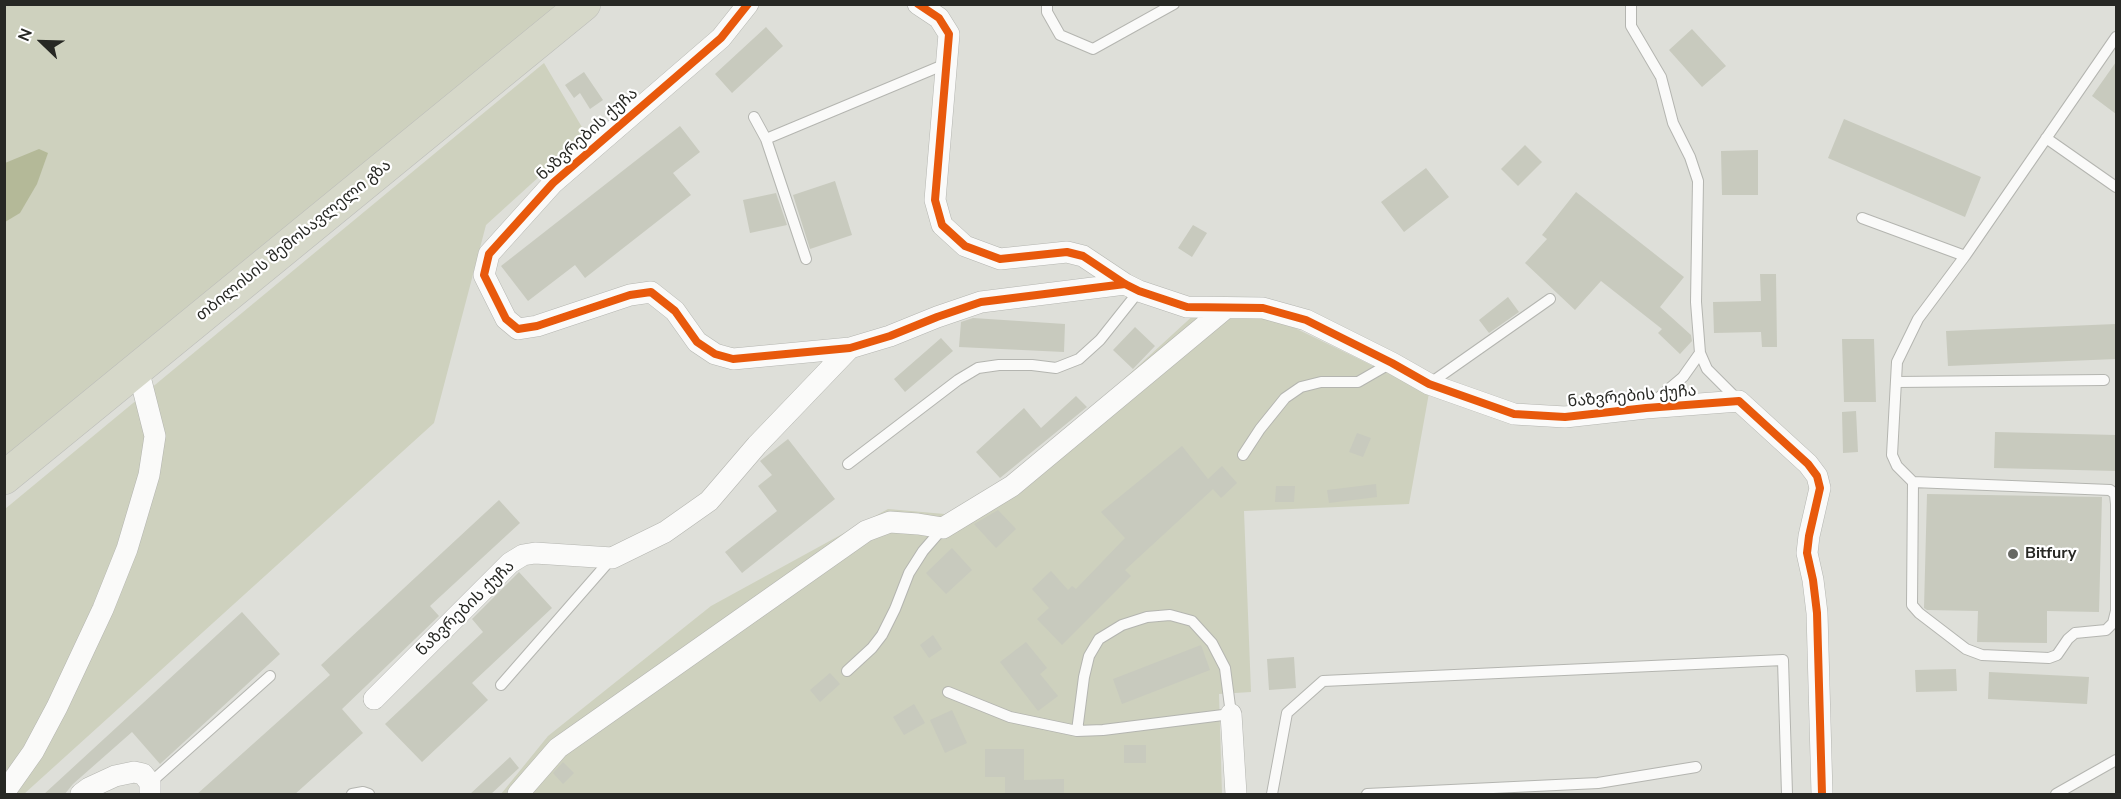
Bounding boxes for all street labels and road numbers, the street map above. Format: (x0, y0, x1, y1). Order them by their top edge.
street label: ნაზვრების ქუჩა (534, 85, 642, 185)
street label: თბილისის შემოსავლელი გზა (193, 156, 395, 326)
street label: ნაზვრების ქუჩა (1567, 382, 1697, 412)
street label: ნაზვრების ქუჩა (413, 557, 519, 661)

